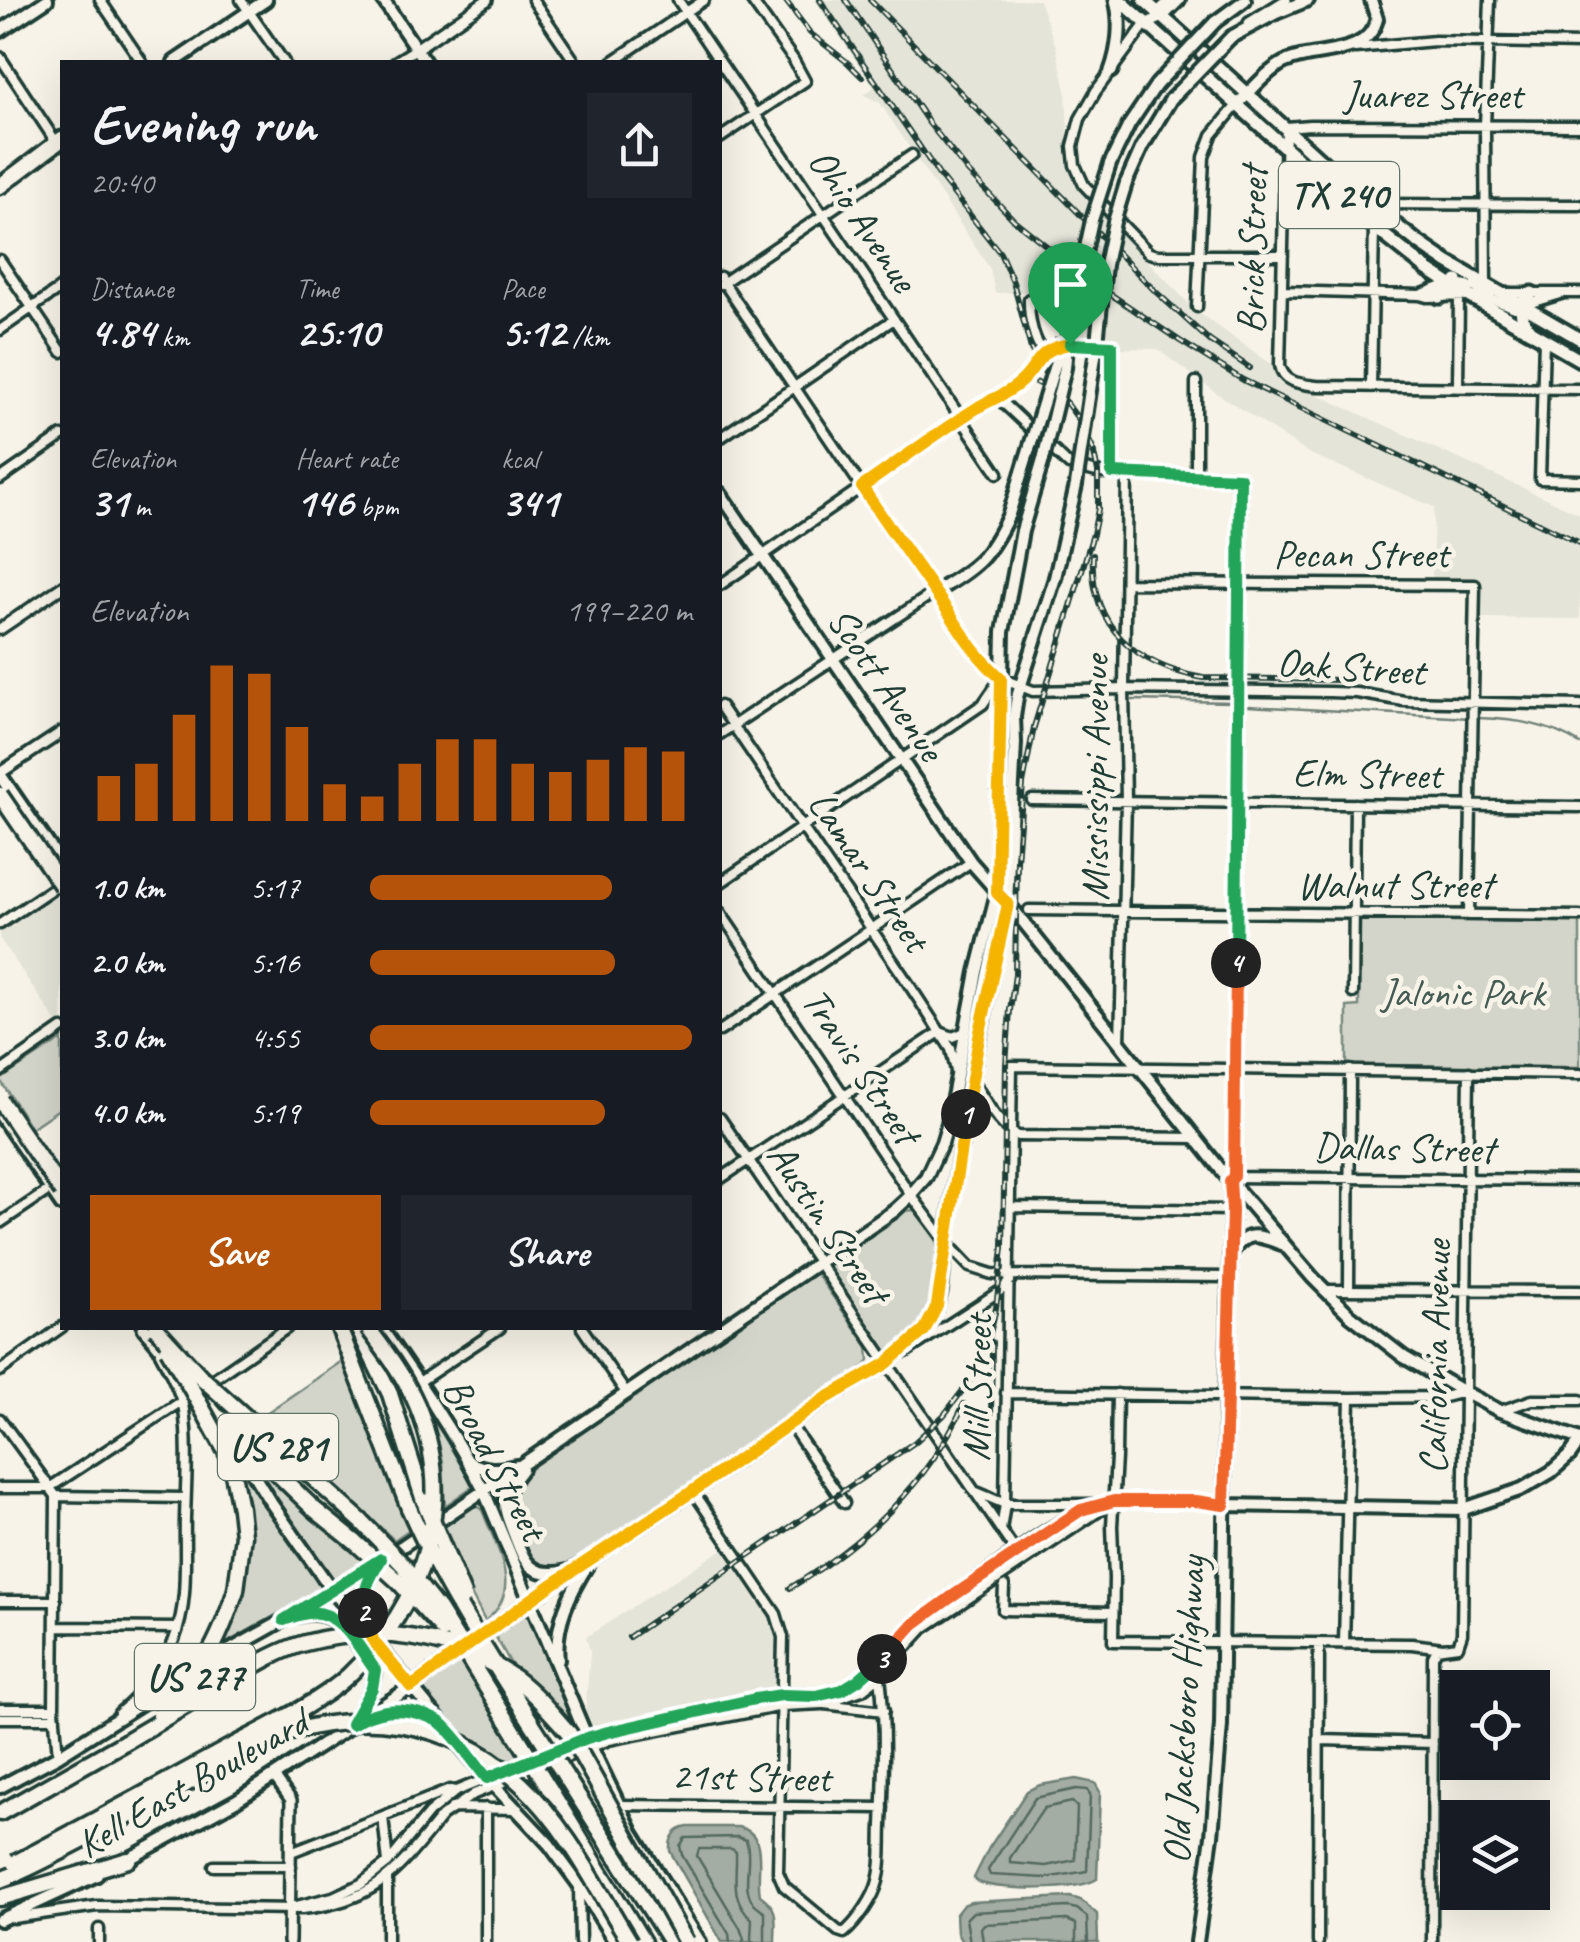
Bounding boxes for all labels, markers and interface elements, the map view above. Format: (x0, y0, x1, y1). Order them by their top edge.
street label: Juarez Street (1342, 70, 1526, 120)
text: Evening run (90, 89, 315, 159)
button: share (587, 93, 692, 198)
street label: Ohio Avenue (797, 139, 931, 304)
street label: Brick Street (1226, 160, 1279, 334)
text: 20:40 (90, 162, 154, 203)
road number: TX 240 (1279, 162, 1399, 228)
pin (1028, 242, 1113, 345)
icon: arrive (1043, 257, 1098, 312)
text: Distance (90, 271, 174, 306)
text: Time (296, 271, 339, 306)
text: Pace (501, 271, 544, 306)
text: 4.84 (90, 306, 155, 359)
text: 25:10 (296, 306, 379, 359)
text: 5:12 (501, 306, 566, 359)
text: km (155, 319, 189, 354)
text: /km (566, 319, 609, 354)
text: Elevation (90, 441, 176, 476)
text: Heart rate (296, 441, 398, 476)
text: kcal (501, 441, 538, 476)
text: 31 (90, 476, 128, 529)
text: 146 (296, 476, 353, 529)
text: 341 (501, 476, 558, 529)
text: m (128, 489, 150, 524)
text: bpm (353, 489, 398, 524)
street label: Pecan Street (1274, 529, 1452, 579)
text: Elevation (90, 590, 188, 631)
text: 199–220 m (566, 590, 692, 631)
street label: Scott Avenue (816, 597, 957, 773)
street label: Oak Street (1275, 637, 1430, 697)
street label: Mississippi Avenue (1070, 652, 1120, 901)
street label: Elm Street (1292, 748, 1445, 800)
street label: Lamar Street (797, 781, 943, 964)
street label: Walnut Street (1297, 860, 1499, 910)
text: 1.0 km (90, 867, 164, 908)
text: 5:17 (250, 867, 300, 908)
pin: 4 (1211, 938, 1261, 988)
text: 2.0 km (90, 942, 164, 983)
text: 5:16 (250, 942, 300, 983)
text: 4 (1230, 945, 1242, 980)
park label: Jalonic Park (1379, 968, 1547, 1018)
street label: Travis Street (791, 978, 935, 1159)
text: 3.0 km (90, 1017, 164, 1058)
text: 4:55 (250, 1017, 300, 1058)
pin: 1 (941, 1089, 991, 1139)
text: 4.0 km (90, 1092, 164, 1133)
text: 5:19 (250, 1092, 300, 1133)
text: 1 (960, 1096, 972, 1131)
street label: Dallas Street (1313, 1121, 1500, 1175)
street label: Austin Street (756, 1133, 903, 1318)
button: Save (90, 1195, 381, 1310)
button: Share (401, 1195, 692, 1310)
street label: California Avenue (1408, 1237, 1462, 1474)
street label: Mill Street (951, 1311, 1003, 1462)
street label: Broad Street (431, 1369, 560, 1552)
road number: US 281 (218, 1414, 338, 1480)
street label: Old Jacksboro Highway (1151, 1552, 1217, 1865)
pin: 2 (338, 1588, 388, 1638)
text: 2 (357, 1595, 369, 1630)
pin: 3 (857, 1634, 907, 1684)
text: 3 (876, 1641, 888, 1676)
road number: US 277 (135, 1644, 255, 1710)
map controls (1440, 1670, 1550, 1910)
button: locate (1440, 1670, 1550, 1780)
street label: Kell East Boulevard (68, 1694, 322, 1869)
street label: 21st Street (671, 1751, 835, 1803)
button: layers (1440, 1800, 1550, 1910)

